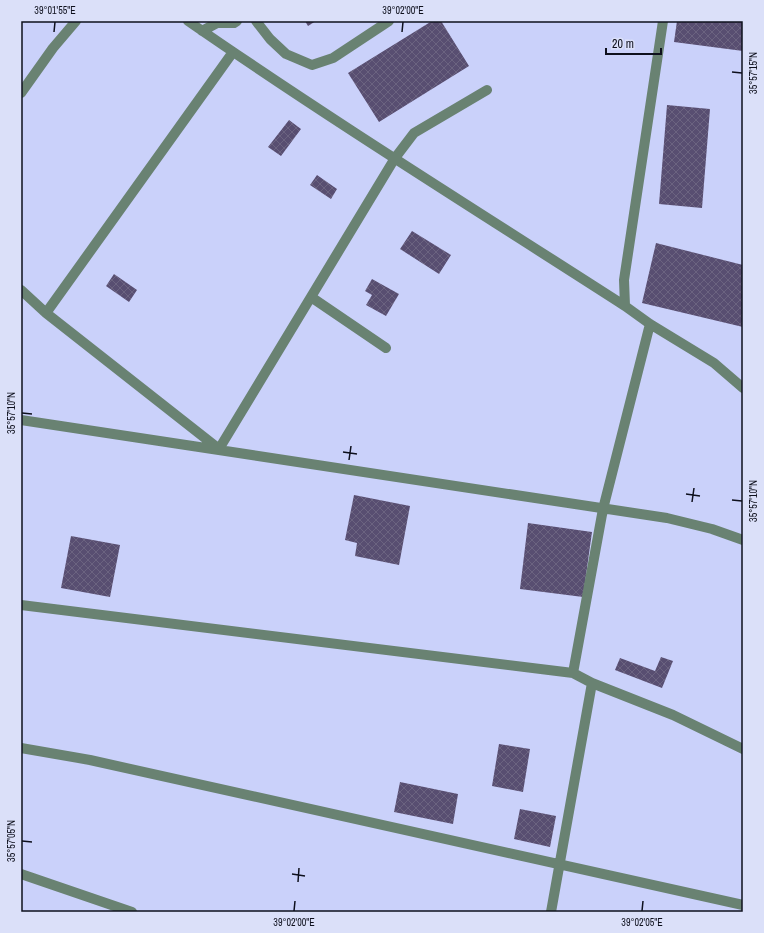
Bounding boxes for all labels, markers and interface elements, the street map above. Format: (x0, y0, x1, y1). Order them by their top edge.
text: 39°01'55"E (34, 4, 76, 17)
text: 39°02'00"E (382, 4, 424, 17)
scale bar (606, 30, 661, 56)
text: 20 m (612, 36, 634, 52)
text: 35°57'15"N (747, 52, 760, 94)
text: 35°57'10"N (5, 392, 18, 434)
text: 35°57'10"N (747, 480, 760, 522)
text: 35°57'05"N (5, 820, 18, 862)
text: 39°02'00"E (273, 916, 315, 929)
text: 39°02'05"E (621, 916, 663, 929)

